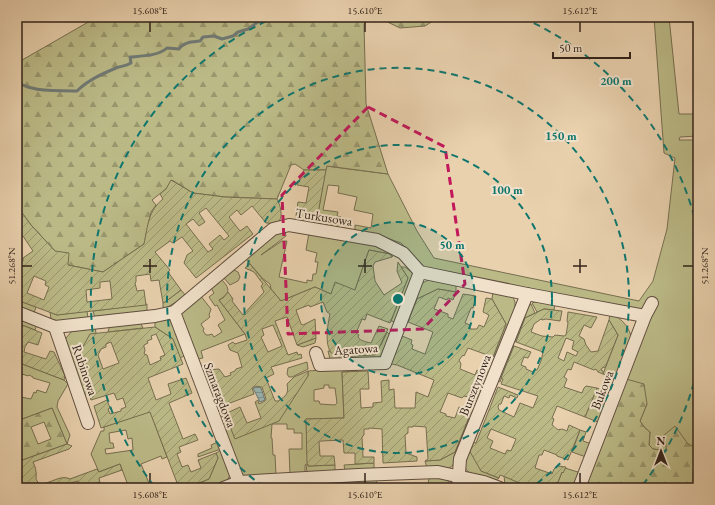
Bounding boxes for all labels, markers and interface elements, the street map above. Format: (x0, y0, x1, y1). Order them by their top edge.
text: 15.608°E (133, 4, 168, 17)
text: 15.610°E (348, 4, 383, 17)
text: 15.612°E (563, 4, 598, 17)
scale bar (553, 34, 630, 60)
text: 50 m (559, 40, 583, 56)
text: 200 m (600, 73, 632, 89)
text: 150 m (545, 128, 577, 144)
text: 100 m (491, 182, 523, 198)
street label: Turkusowa (294, 204, 354, 230)
text: 50 m (439, 237, 465, 253)
text: 51.268°N (5, 247, 18, 285)
text: 51.268°N (698, 247, 711, 285)
centre of rings (391, 292, 405, 306)
street label: Agatowa (332, 339, 379, 359)
street label: Rubinowa (68, 342, 102, 399)
street label: Bursztynowa (455, 351, 495, 418)
street label: Szmaragdowa (200, 360, 240, 431)
street label: Bukowa (587, 367, 618, 412)
north arrow (641, 431, 681, 471)
text: N (657, 434, 666, 448)
text: 15.608°E (133, 488, 168, 501)
text: 15.610°E (348, 488, 383, 501)
text: 15.612°E (563, 488, 598, 501)

